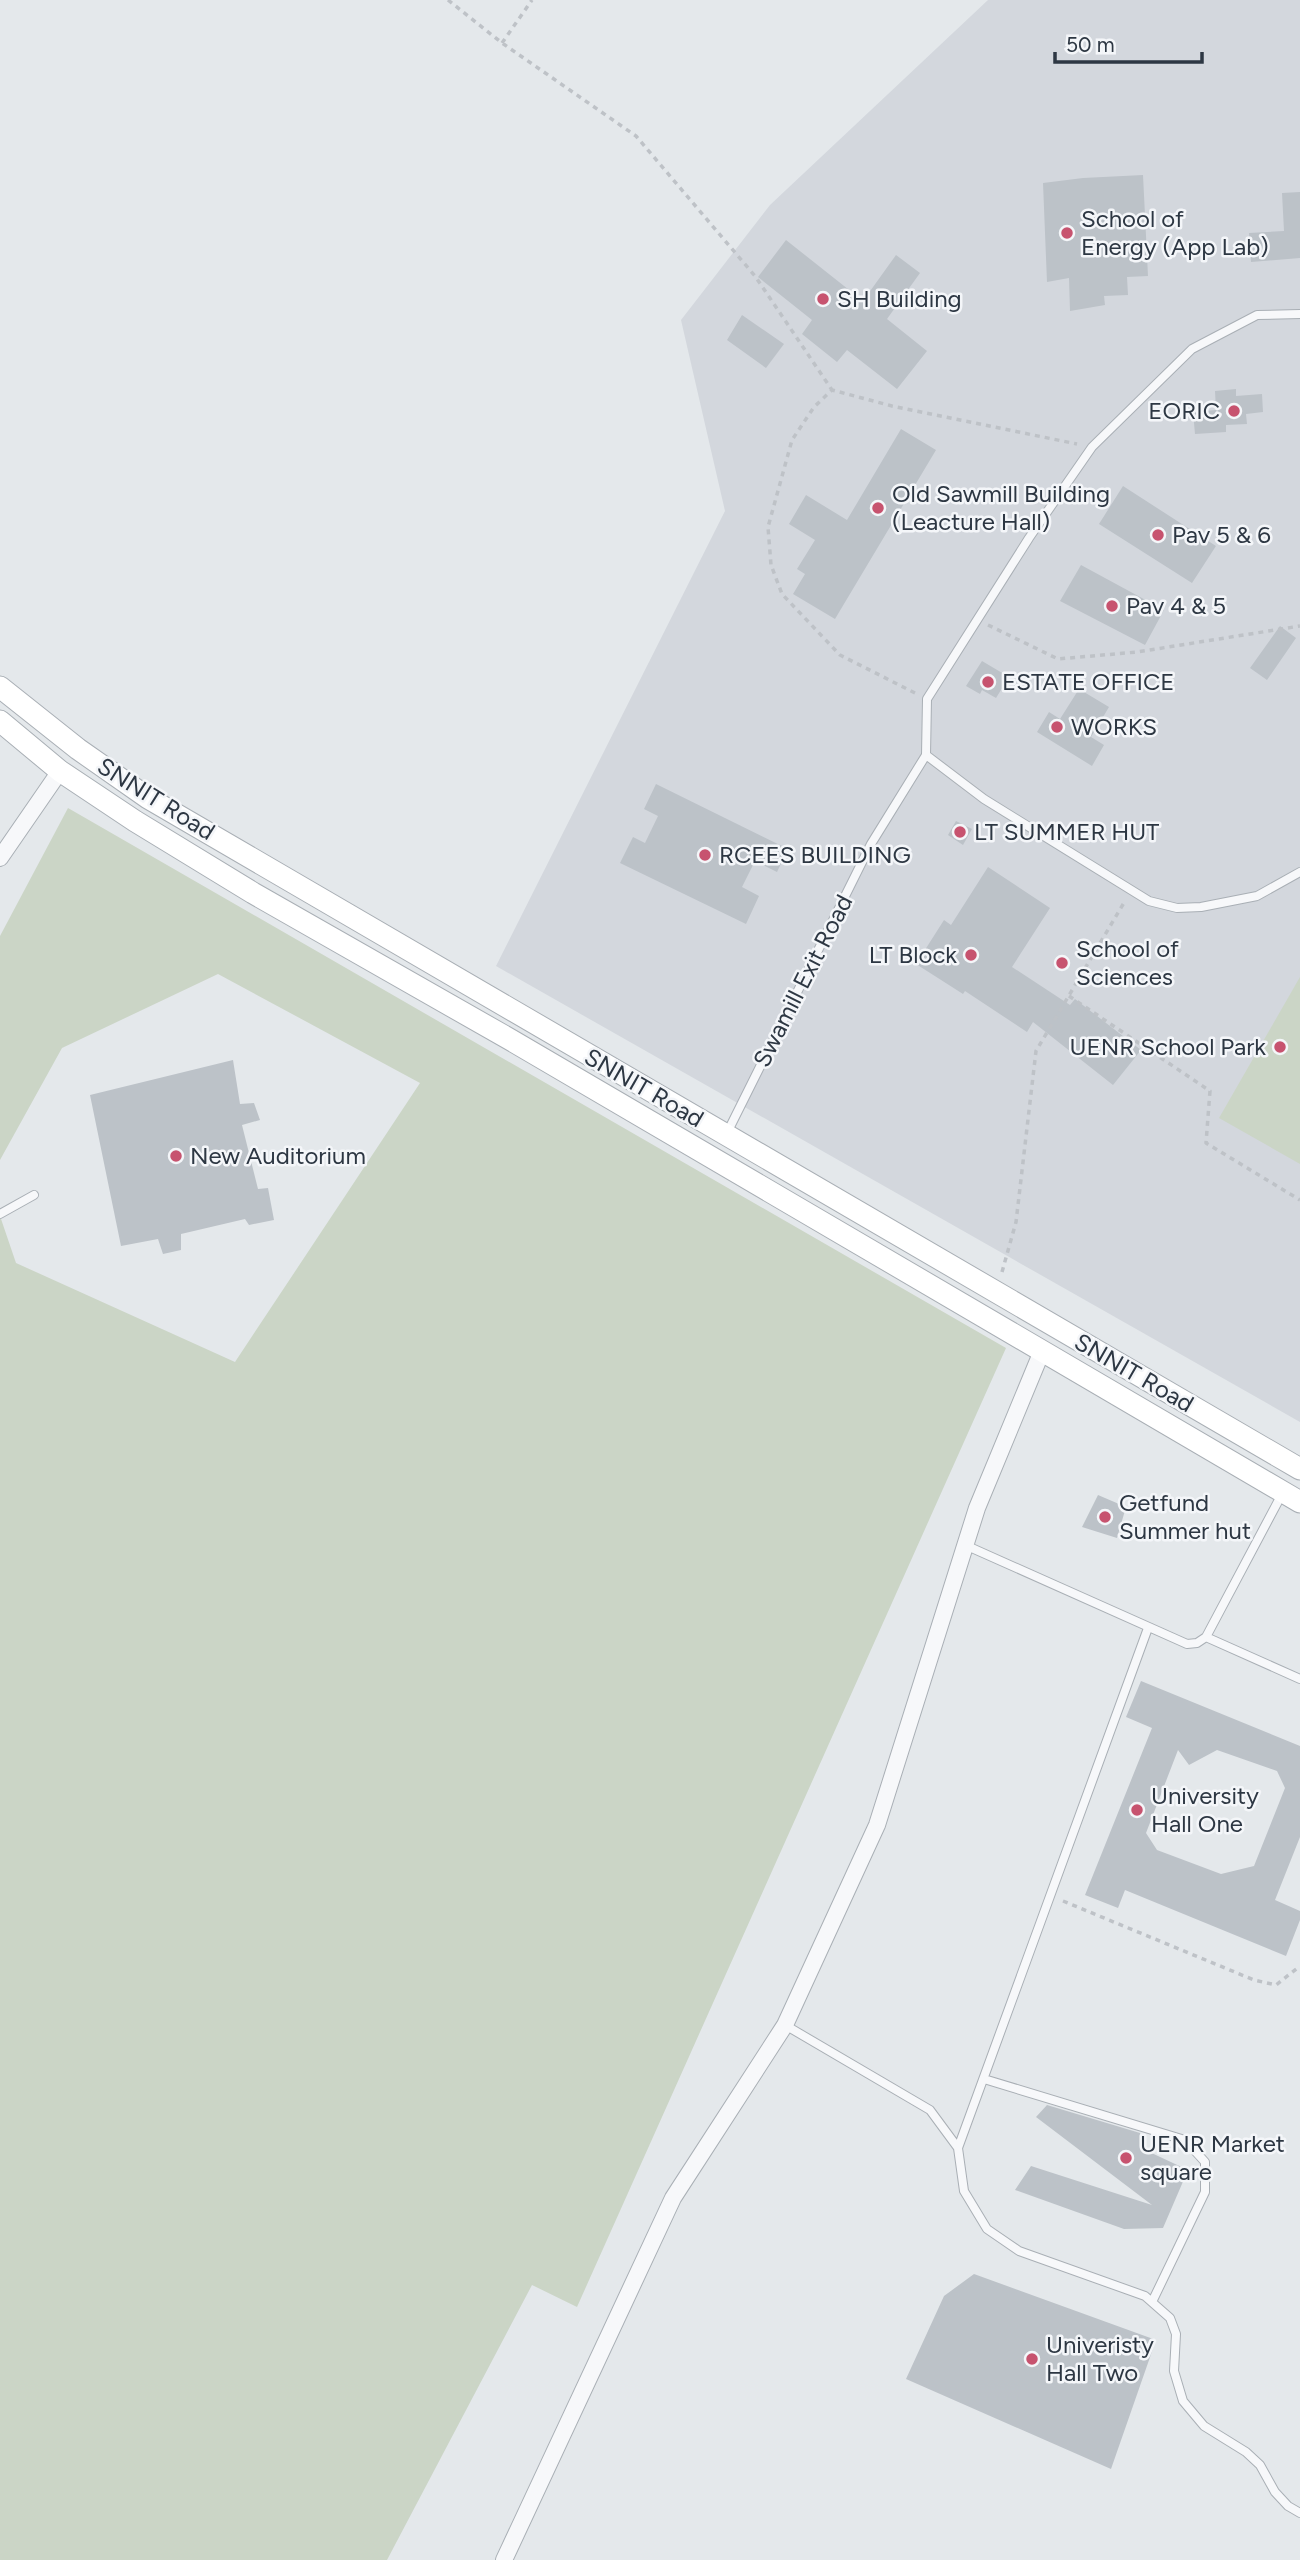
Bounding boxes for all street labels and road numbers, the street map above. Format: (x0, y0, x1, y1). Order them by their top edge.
street label: SNNIT Road (92, 751, 220, 846)
street label: Swamill Exit Road (747, 890, 858, 1072)
street label: SNNIT Road (579, 1042, 709, 1133)
street label: SNNIT Road (1069, 1327, 1199, 1418)

